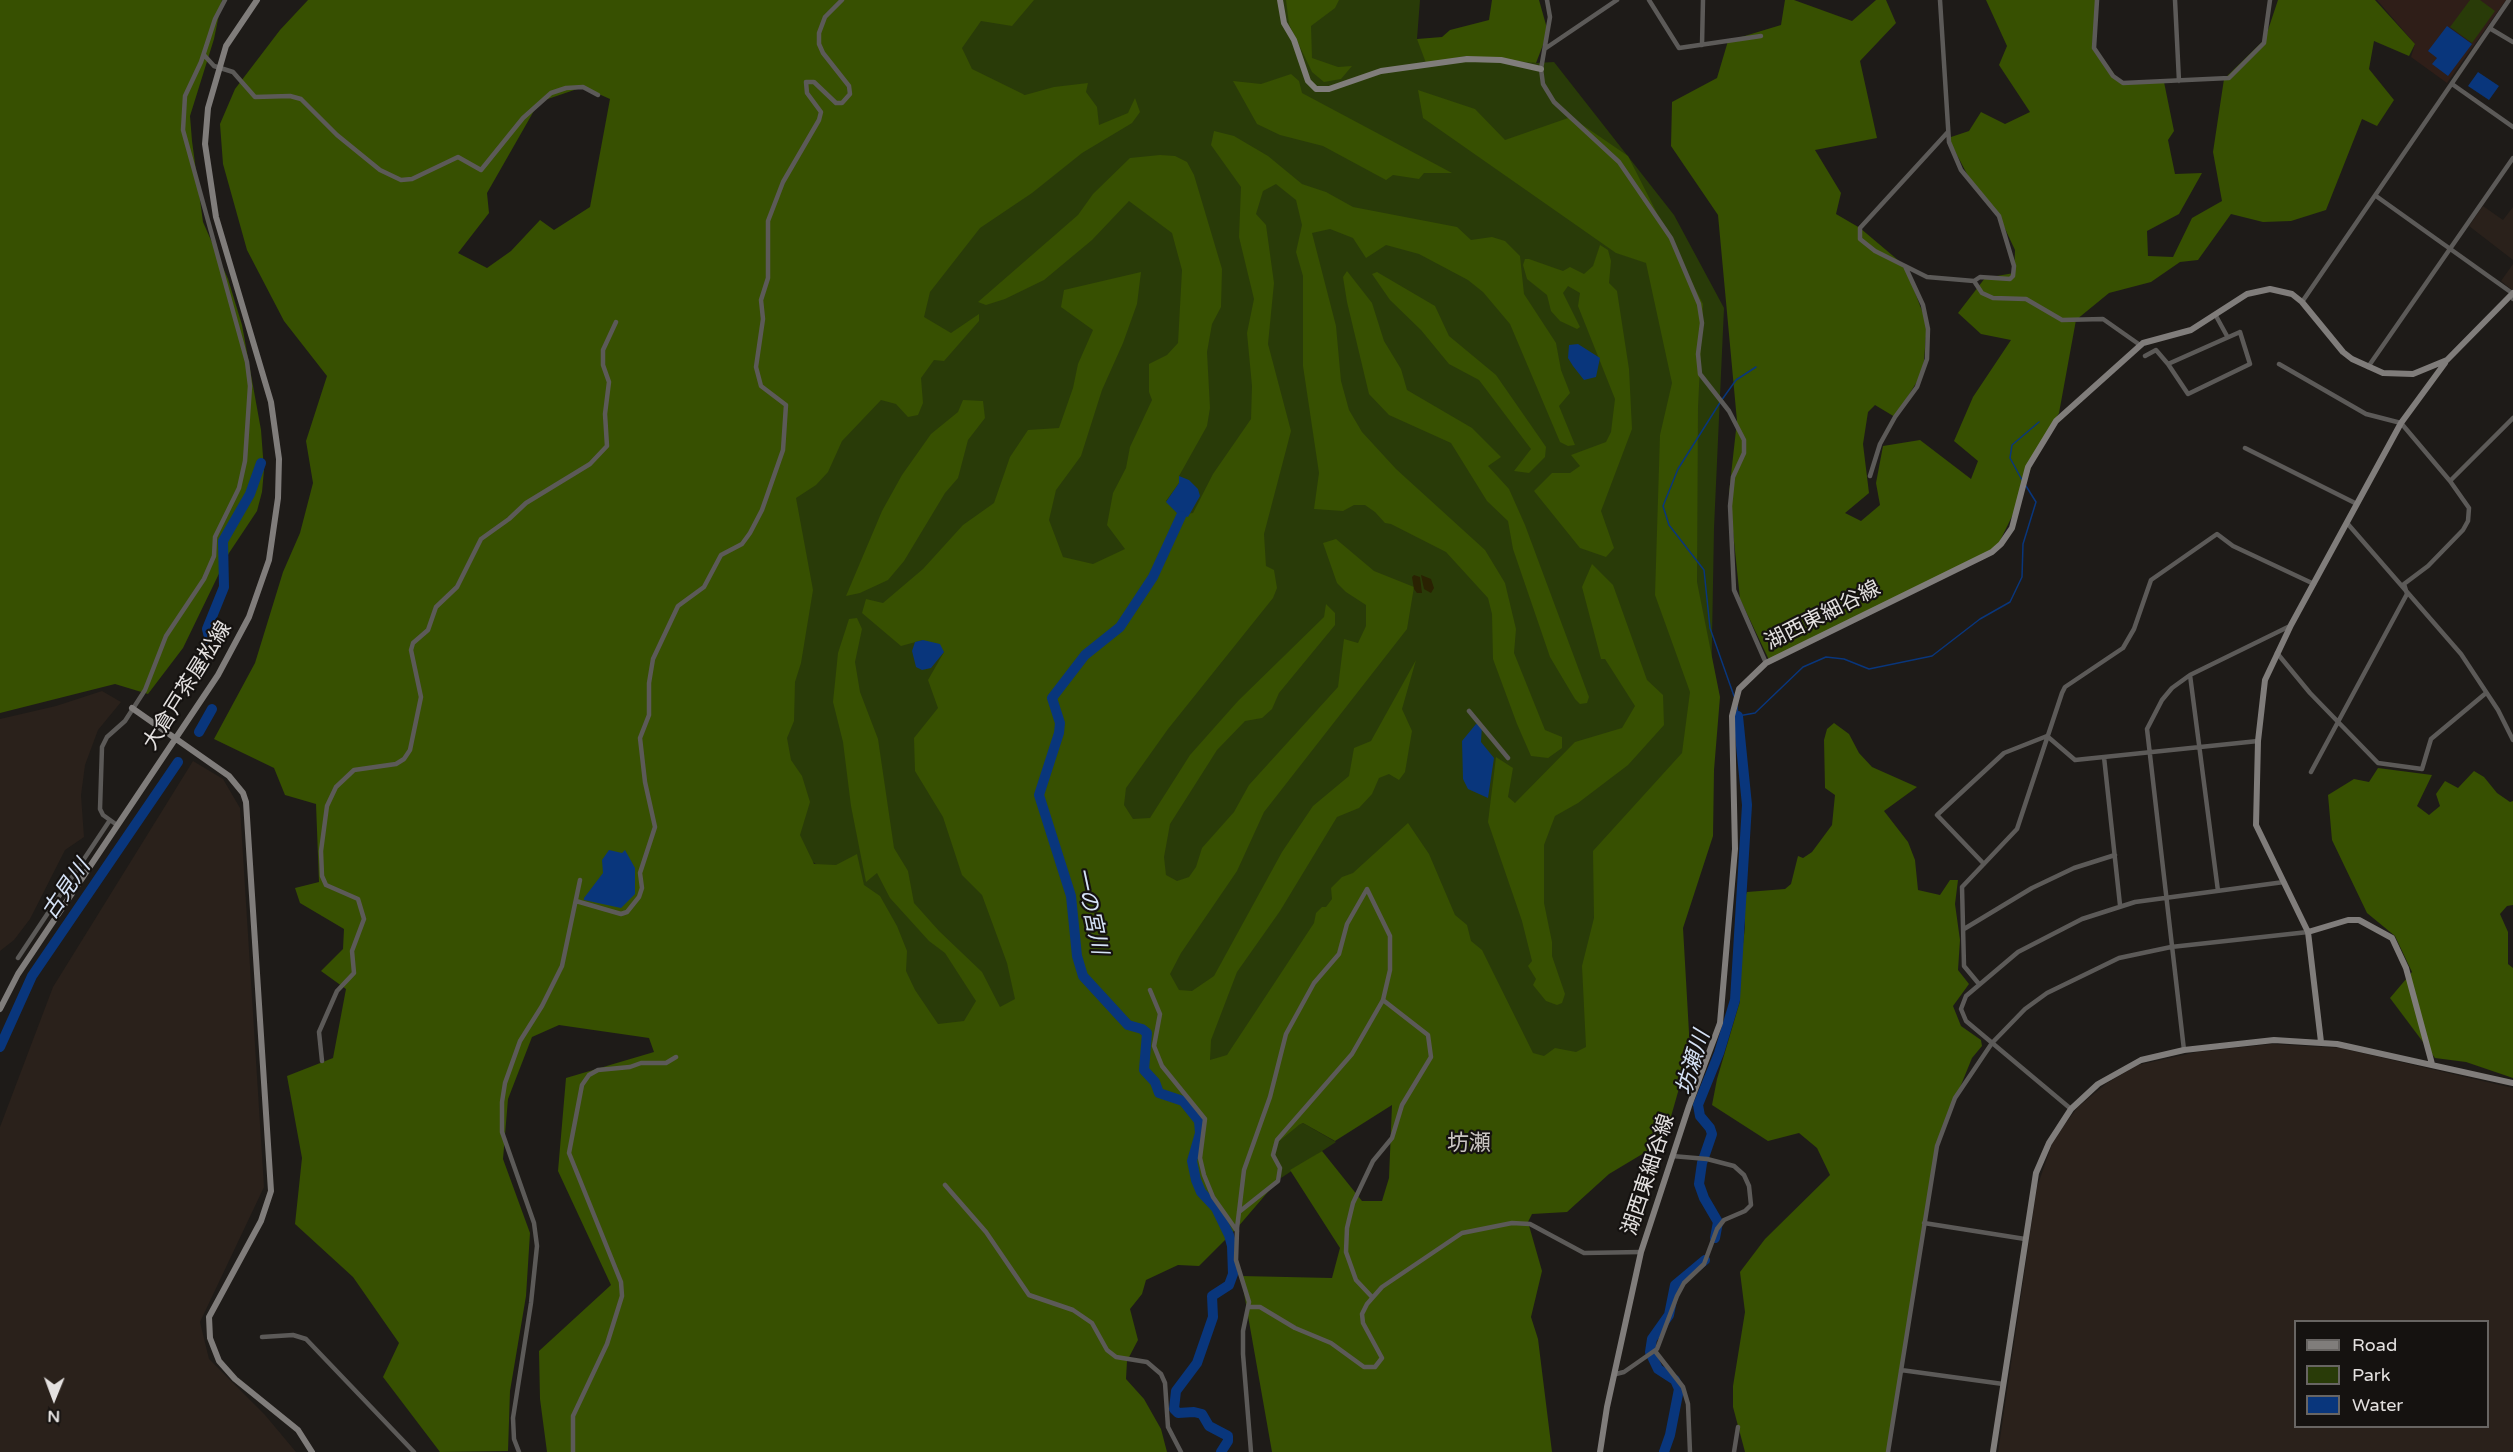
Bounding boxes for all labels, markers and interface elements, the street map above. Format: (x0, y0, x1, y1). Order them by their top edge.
street label: 湖西東細谷線 (1761, 576, 1885, 656)
street label: 大倉戸茶屋松線 (138, 617, 238, 755)
water label: 古見川 (38, 855, 96, 925)
water label: 一の宮川 (1068, 865, 1112, 957)
water label: 坊瀬川 (1672, 1028, 1716, 1098)
street label: 湖西東細谷線 (1618, 1111, 1680, 1239)
district label: 坊瀬 (1447, 1131, 1491, 1157)
legend (2294, 1320, 2489, 1428)
text: Road (2352, 1334, 2397, 1356)
text: Park (2352, 1364, 2390, 1386)
north arrow (24, 1368, 84, 1428)
text: Water (2352, 1394, 2403, 1416)
text: N (47, 1406, 60, 1426)

